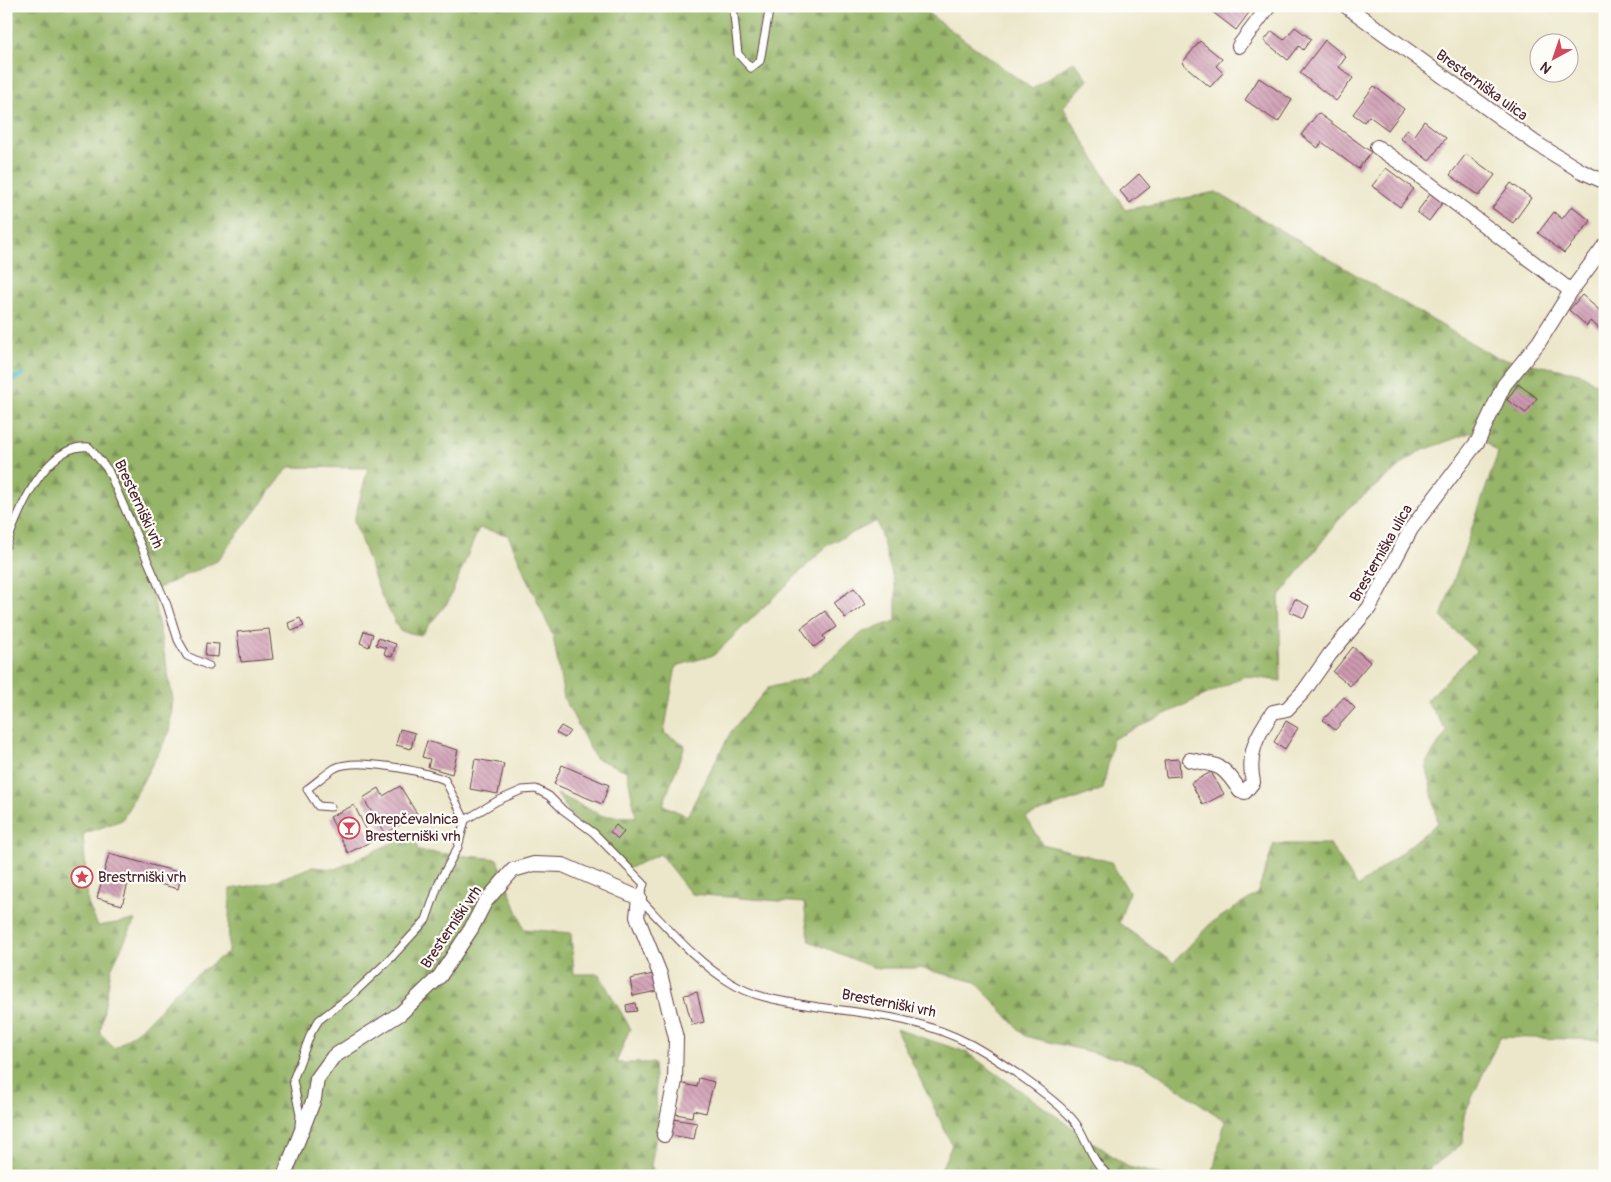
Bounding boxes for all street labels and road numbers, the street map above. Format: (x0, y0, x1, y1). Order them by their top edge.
street label: Bresterniška ulica (1432, 46, 1531, 125)
street label: Bresterniški vrh (110, 457, 167, 552)
street label: Bresterniška ulica (1346, 501, 1417, 605)
street label: Bresterniški vrh (417, 882, 486, 972)
street label: Bresterniški vrh (840, 985, 938, 1022)

